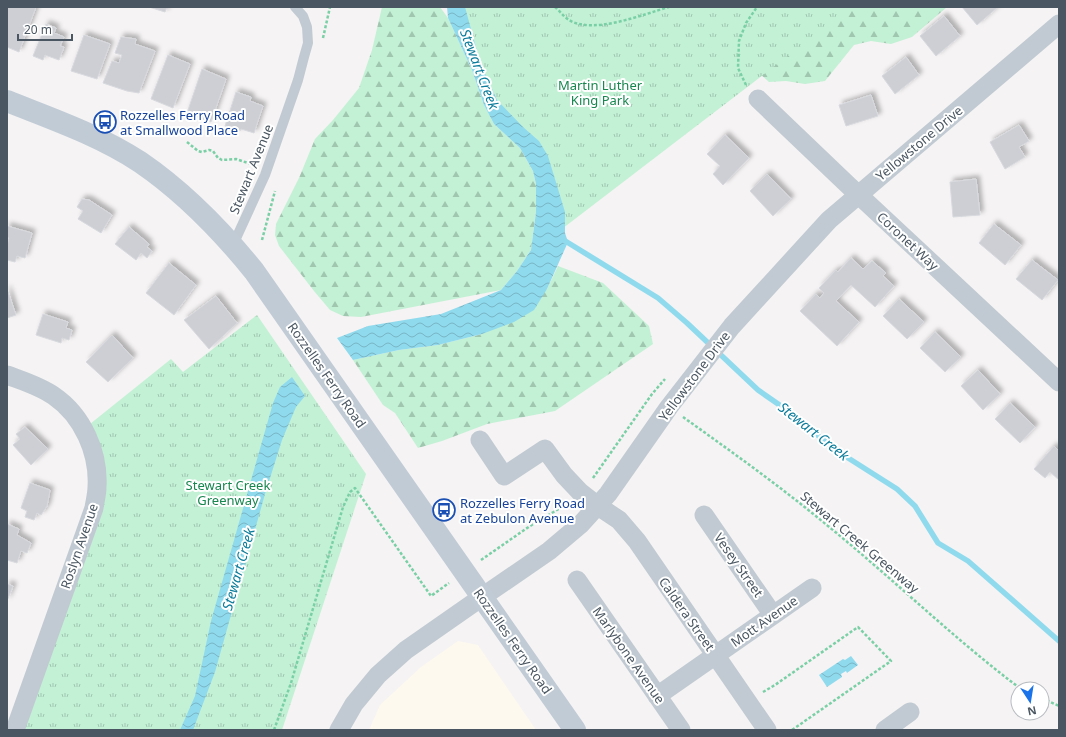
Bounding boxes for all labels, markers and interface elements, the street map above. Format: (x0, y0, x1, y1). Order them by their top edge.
scale bar (18, 16, 72, 42)
text: 20 m (24, 21, 52, 38)
water label: Stewart Creek (456, 26, 504, 113)
park label: Martin Luther King Park (558, 76, 643, 109)
street label: Yellowstone Drive (872, 101, 966, 185)
place label: Rozzelles Ferry Road at Smallwood Place (120, 106, 245, 139)
bus stop icon: Rozzelles Ferry Road at Smallwood Place (92, 109, 118, 135)
street label: Stewart Avenue (225, 121, 277, 217)
street label: Coronet Way (873, 208, 943, 275)
street label: Rozzelles Ferry Road (284, 319, 370, 431)
street label: Yellowstone Drive (654, 327, 734, 425)
water label: Stewart Creek (775, 397, 854, 465)
park label: Stewart Creek Greenway (186, 476, 270, 509)
street label: Stewart Creek Greenway (797, 487, 923, 597)
place label: Rozzelles Ferry Road at Zebulon Avenue (460, 494, 585, 527)
bus stop icon: Rozzelles Ferry Road at Zebulon Avenue (431, 497, 457, 523)
street label: Roslyn Avenue (56, 501, 102, 591)
water label: Stewart Creek (217, 525, 259, 612)
street label: Vesey Street (710, 529, 768, 601)
street label: Caldera Street (655, 573, 719, 655)
street label: Rozzelles Ferry Road (470, 585, 556, 697)
street label: Mott Avenue (727, 591, 801, 651)
street label: Marlybone Avenue (589, 603, 669, 707)
north arrow (1010, 681, 1050, 721)
text: N (1026, 703, 1038, 720)

